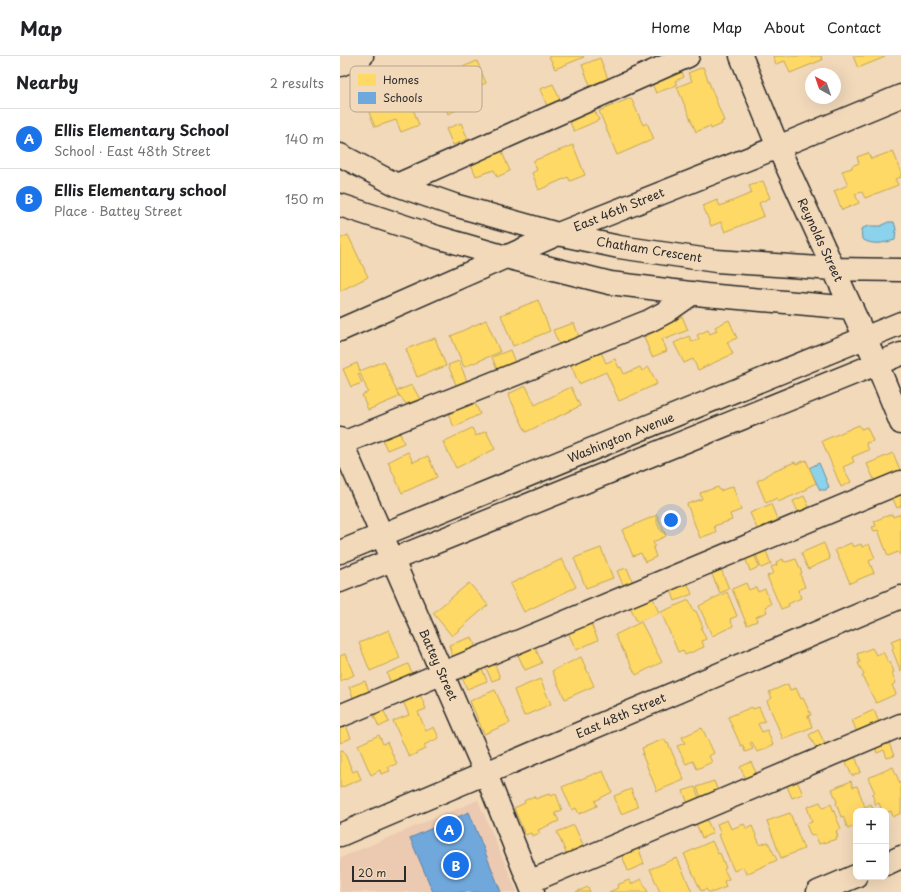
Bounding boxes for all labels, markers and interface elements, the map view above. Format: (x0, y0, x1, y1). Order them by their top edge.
text: Map (20, 14, 62, 42)
text: Home (651, 17, 690, 38)
text: Map (712, 17, 742, 38)
text: About (764, 17, 805, 38)
text: Contact (827, 17, 881, 38)
legend (350, 66, 482, 112)
north arrow (805, 68, 841, 104)
text: Nearby (16, 69, 78, 95)
text: Homes (383, 71, 419, 88)
text: 2 results (270, 73, 324, 92)
text: Schools (383, 89, 423, 106)
text: Ellis Elementary School (54, 118, 229, 141)
text: A (24, 129, 34, 148)
text: 140 m (285, 129, 324, 148)
text: School · East 48th Street (54, 141, 211, 160)
text: Ellis Elementary school (54, 178, 227, 201)
street label: East 46th Street (571, 183, 667, 235)
text: B (25, 189, 33, 208)
text: 150 m (285, 189, 324, 208)
street label: Reynolds Street (794, 195, 848, 284)
text: Place · Battey Street (54, 201, 182, 220)
street label: Chatham Crescent (595, 232, 703, 266)
street label: Washington Avenue (565, 407, 677, 467)
your location (661, 510, 681, 530)
street label: Battey Street (415, 626, 463, 704)
street label: East 48th Street (573, 688, 668, 742)
map controls (853, 808, 889, 880)
button: + (853, 808, 889, 844)
pin: A (436, 814, 462, 844)
button: − (853, 844, 889, 880)
pin: B (443, 850, 469, 880)
scale bar (352, 864, 406, 883)
text: 20 m (358, 864, 386, 881)

